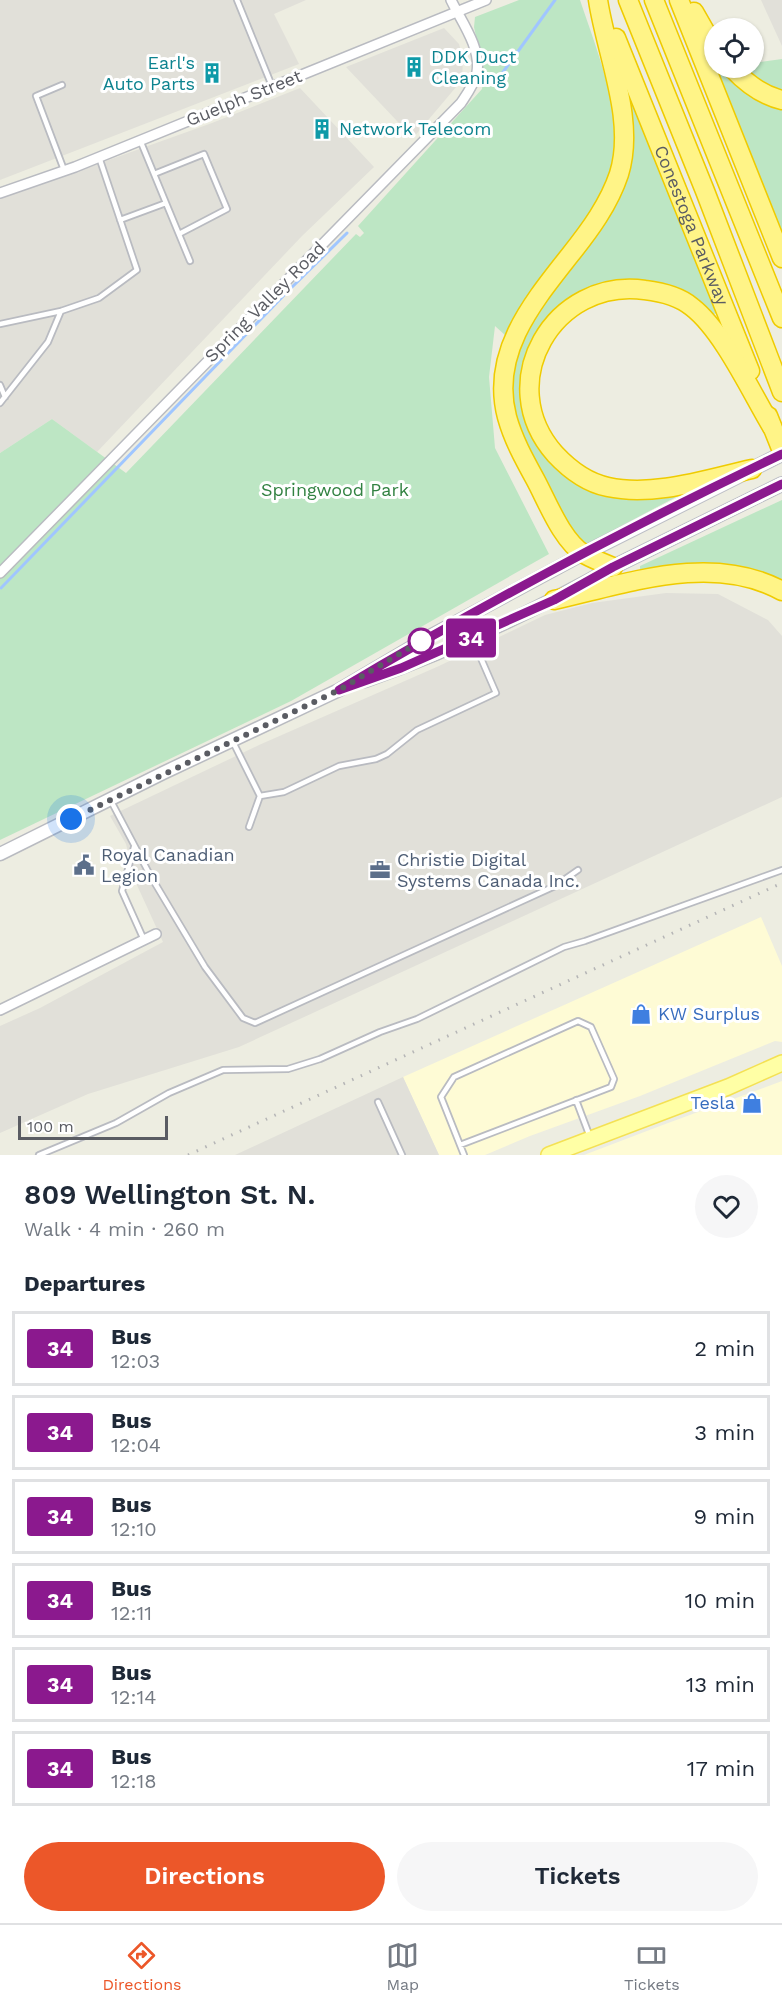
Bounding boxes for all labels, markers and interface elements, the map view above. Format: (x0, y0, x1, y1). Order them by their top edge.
map controls (704, 18, 764, 78)
button: locate (704, 18, 764, 78)
place label: DDK Duct Cleaning (431, 46, 517, 88)
place label: Earl's Auto Parts (103, 52, 195, 94)
building icon: DDK Duct Cleaning (402, 55, 426, 79)
building icon: Earl's Auto Parts (200, 61, 224, 85)
street label: Guelph Street (183, 65, 305, 130)
building icon: Network Telecom (310, 117, 334, 141)
place label: Network Telecom (339, 118, 491, 139)
street label: Conestoga Parkway (650, 142, 734, 309)
street label: Spring Valley Road (200, 237, 329, 366)
park label: Springwood Park (261, 479, 409, 500)
line badge: 34 (444, 618, 498, 658)
text: 34 (458, 626, 484, 651)
unlabelled marker (408, 628, 434, 654)
your location (56, 804, 86, 834)
place label: Royal Canadian Legion (101, 844, 235, 886)
place label: Christie Digital Systems Canada Inc. (397, 849, 580, 891)
public building icon: Royal Canadian Legion (72, 853, 96, 877)
office icon: Christie Digital Systems Canada Inc. (368, 858, 392, 882)
shop icon: KW Surplus (629, 1002, 653, 1026)
place label: KW Surplus (658, 1003, 760, 1024)
shop icon: Tesla (740, 1091, 764, 1115)
place label: Tesla (691, 1092, 735, 1113)
scale bar (18, 1113, 168, 1140)
text: 100 m (27, 1117, 74, 1136)
button: heart (695, 1175, 758, 1238)
text: 809 Wellington St. N. (24, 1178, 315, 1211)
text: Walk · 4 min · 260 m (24, 1217, 225, 1241)
text: Departures (24, 1271, 145, 1296)
text: Bus (111, 1324, 151, 1349)
text: 34 (47, 1336, 73, 1361)
text: 2 min (694, 1336, 755, 1361)
text: 12:03 (111, 1349, 160, 1373)
text: Bus (111, 1408, 151, 1433)
text: 34 (47, 1420, 73, 1445)
text: 3 min (694, 1420, 755, 1445)
text: 12:04 (111, 1433, 161, 1457)
text: Bus (111, 1492, 151, 1517)
text: 34 (47, 1504, 73, 1529)
text: 9 min (693, 1504, 755, 1529)
text: 12:10 (111, 1517, 157, 1541)
text: Bus (111, 1576, 151, 1601)
text: 34 (47, 1588, 73, 1613)
text: 10 min (685, 1588, 755, 1613)
text: 12:11 (111, 1601, 152, 1625)
text: Bus (111, 1660, 151, 1685)
text: 34 (47, 1672, 73, 1697)
text: 13 min (686, 1672, 755, 1697)
text: 12:14 (111, 1685, 156, 1709)
text: Bus (111, 1744, 151, 1769)
text: 34 (47, 1756, 73, 1781)
text: 17 min (687, 1756, 755, 1781)
text: 12:18 (111, 1769, 157, 1793)
button: Directions (24, 1842, 385, 1911)
button: Tickets (397, 1842, 758, 1911)
tab: Directions (102, 1939, 181, 1994)
tab: Map (386, 1939, 419, 1994)
tab: Tickets (624, 1939, 680, 1994)

